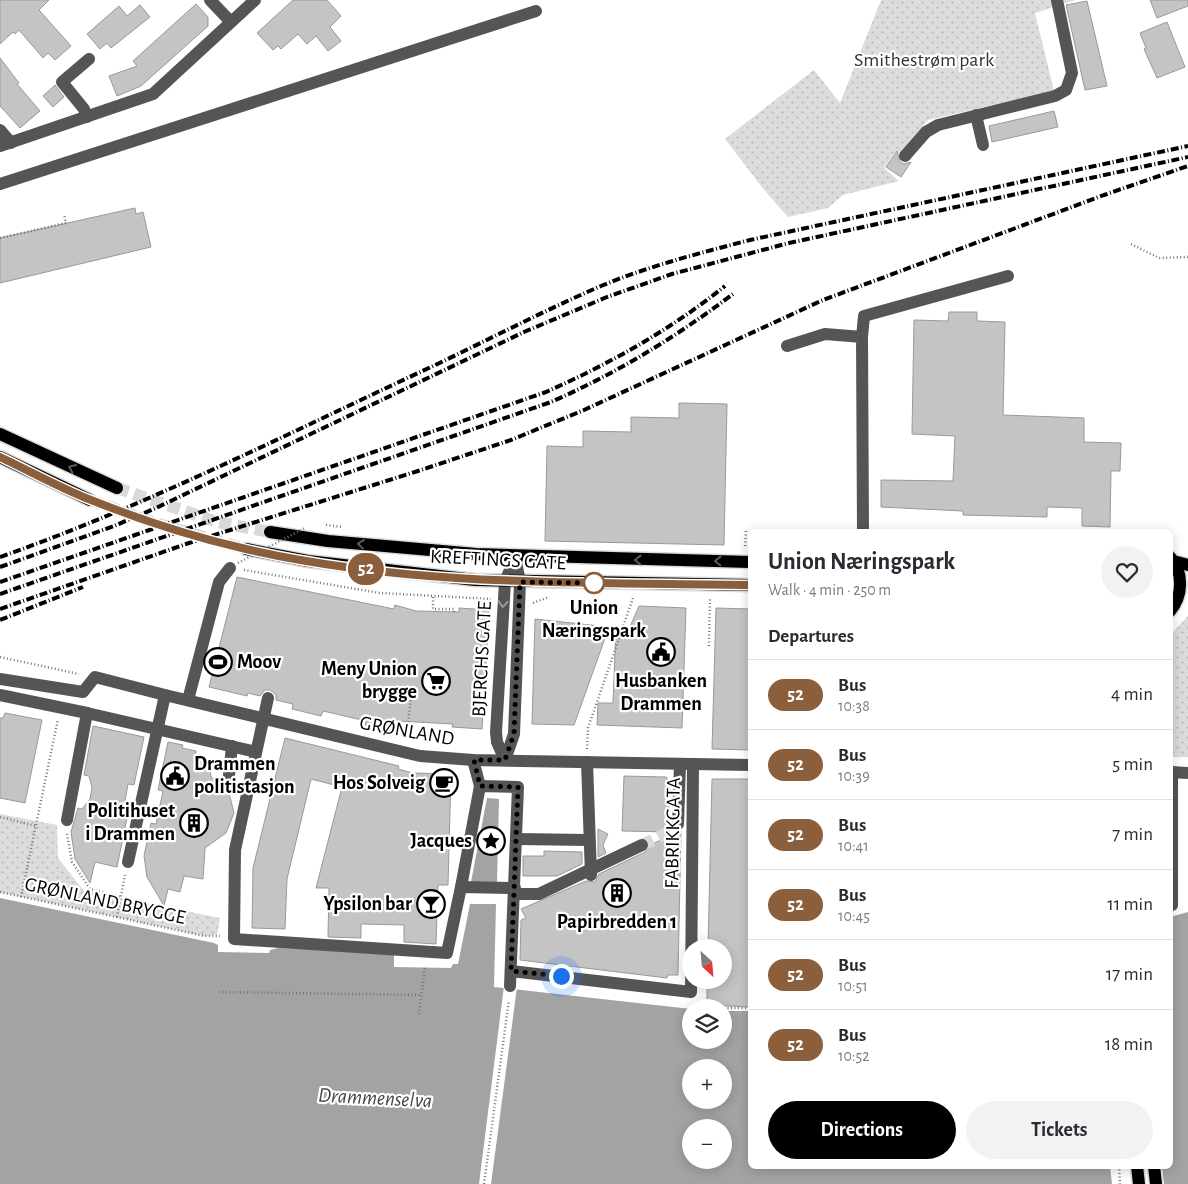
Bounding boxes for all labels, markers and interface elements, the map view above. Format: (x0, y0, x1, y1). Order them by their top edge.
park label: Smithestrøm park (854, 50, 994, 70)
one-way arrow (69, 464, 78, 474)
one-way arrow (357, 539, 365, 550)
street label: KREFTINGS GATE (430, 546, 567, 574)
button: heart (1101, 546, 1153, 598)
text: Union Næringspark (768, 550, 955, 574)
line badge: 52 (344, 553, 388, 585)
one-way arrow (634, 555, 642, 565)
one-way arrow (714, 556, 722, 566)
text: 52 (358, 560, 374, 578)
marker: Union Næringspark (583, 572, 605, 594)
text: Walk · 4 min · 250 m (768, 582, 891, 598)
place label: Union Næringspark (542, 598, 646, 641)
street label: BJERCHS GATE (469, 600, 495, 718)
one-way arrow (498, 600, 509, 608)
text: Departures (768, 627, 854, 646)
public building icon: Husbanken Drammen (646, 637, 676, 667)
sports icon: Moov (203, 647, 233, 677)
place label: Moov (237, 652, 281, 672)
place label: Meny Union brygge (321, 659, 417, 702)
supermarket icon: Meny Union brygge (421, 666, 451, 696)
place label: Husbanken Drammen (615, 671, 707, 714)
text: Bus (838, 676, 866, 695)
text: 4 min (1111, 685, 1153, 704)
text: 52 (787, 686, 804, 704)
text: 10:38 (838, 698, 870, 714)
street label: GRØNLAND (358, 713, 456, 749)
text: Bus (838, 746, 866, 765)
place label: Drammen politistasjon (194, 754, 294, 797)
text: 5 min (1112, 755, 1153, 774)
text: 52 (787, 756, 804, 774)
public building icon: Drammen politistasjon (160, 761, 190, 791)
cafe icon: Hos Solveig (429, 768, 459, 798)
text: 10:39 (838, 768, 870, 784)
place label: Hos Solveig (333, 773, 426, 793)
street label: FABRIKKGATA (662, 777, 684, 889)
place label: Politihuset i Drammen (85, 801, 175, 844)
building icon: Politihuset i Drammen (179, 808, 209, 838)
text: Bus (838, 816, 866, 835)
text: 7 min (1112, 825, 1153, 844)
place icon: Jacques (476, 826, 506, 856)
text: 52 (787, 826, 804, 844)
place label: Jacques (410, 831, 472, 851)
text: 10:41 (838, 838, 869, 854)
street label: GRØNLAND BRYGGE (23, 874, 188, 928)
building icon: Papirbredden 1 (602, 878, 632, 908)
text: Bus (838, 886, 866, 905)
bar icon: Ypsilon bar (416, 889, 446, 919)
place label: Ypsilon bar (323, 894, 412, 914)
text: 11 min (1107, 895, 1153, 914)
text: 52 (787, 896, 804, 914)
text: 10:45 (838, 908, 870, 924)
place label: Papirbredden 1 (557, 912, 677, 932)
north arrow (682, 939, 732, 989)
map controls (682, 939, 732, 1169)
text: Bus (838, 956, 866, 975)
your location (549, 964, 574, 989)
text: 17 min (1106, 965, 1153, 984)
text: 52 (787, 966, 804, 984)
text: 10:51 (838, 978, 868, 994)
button: layers (682, 999, 732, 1049)
text: Bus (838, 1026, 866, 1045)
text: 18 min (1105, 1035, 1153, 1054)
text: 52 (787, 1036, 804, 1054)
text: 10:52 (838, 1048, 870, 1064)
button: + (682, 1059, 732, 1109)
water label: Drammenselva (317, 1085, 433, 1111)
button: Directions (768, 1101, 956, 1159)
button: Tickets (966, 1101, 1153, 1159)
button: − (682, 1119, 732, 1169)

